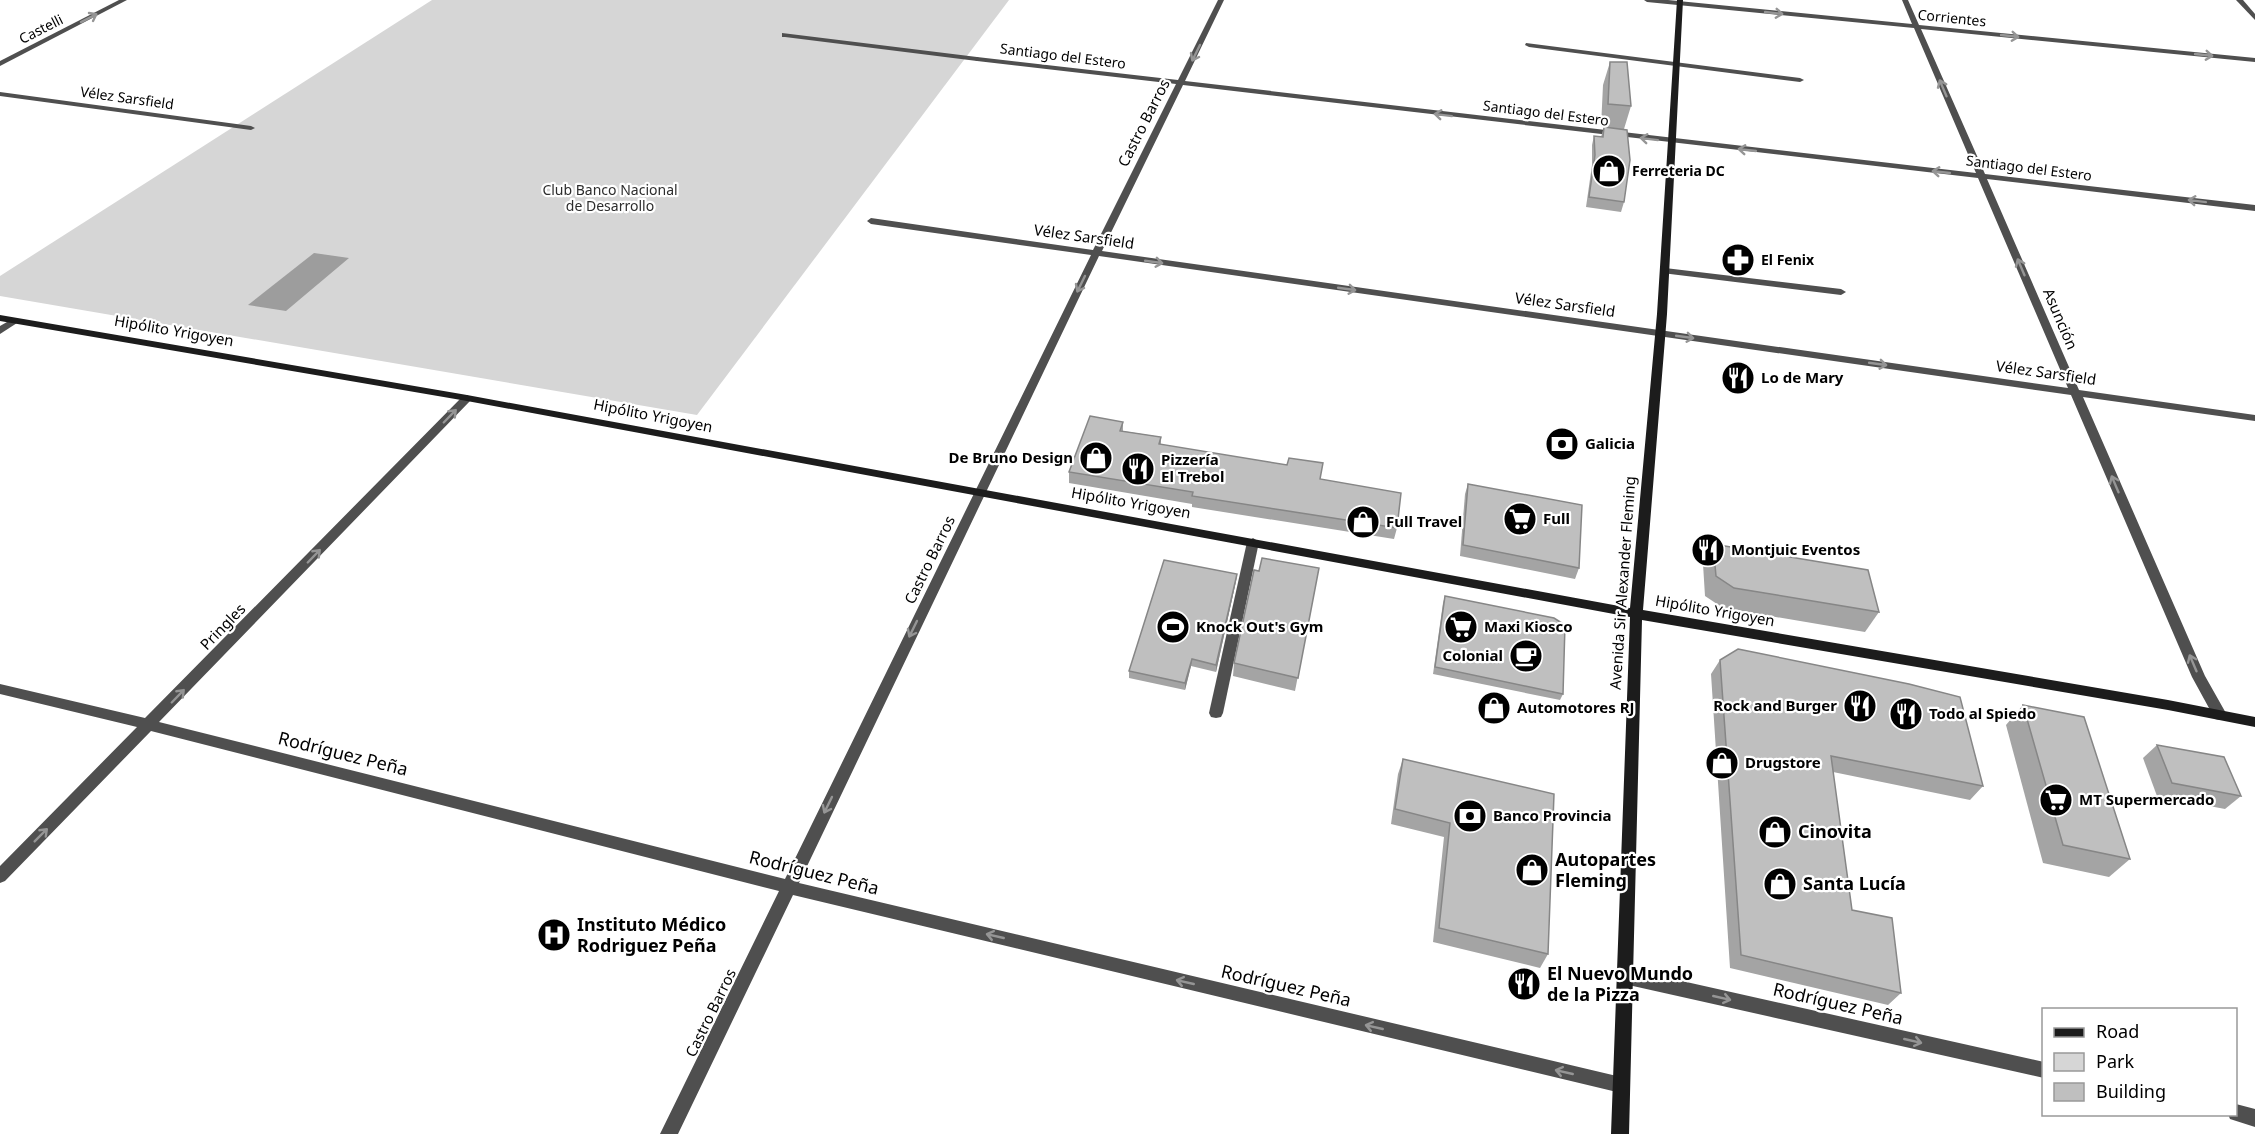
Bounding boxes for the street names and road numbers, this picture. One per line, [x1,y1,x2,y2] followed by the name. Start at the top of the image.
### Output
[1917,4,1987,31] street label: Corrientes
[15,9,66,48] street label: Castelli
[999,38,1127,73] street label: Santiago del Estero
[1112,75,1174,170] street label: Castro Barros
[79,82,175,113] street label: Vélez Sarsfield
[1482,95,1610,130] street label: Santiago del Estero
[1965,150,2093,185] street label: Santiago del Estero
[1033,219,1135,253] street label: Vélez Sarsfield
[2039,285,2083,352] street label: Asunción
[1514,287,1616,321] street label: Vélez Sarsfield
[113,310,235,350] street label: Hipólito Yrigoyen
[1995,355,2097,389] street label: Vélez Sarsfield
[592,394,714,436] street label: Hipólito Yrigoyen
[1605,475,1639,690] street label: Avenida Sir Alexander Fleming
[1070,482,1192,522] street label: Hipólito Yrigoyen
[899,512,959,607] street label: Castro Barros
[1654,590,1776,630] street label: Hipólito Yrigoyen
[195,599,249,654] street label: Pringles
[276,725,411,781] street label: Rodríguez Peña
[747,844,882,900] street label: Rodríguez Peña
[1219,958,1354,1012] street label: Rodríguez Peña
[680,965,740,1060] street label: Castro Barros
[1771,976,1906,1030] street label: Rodríguez Peña

